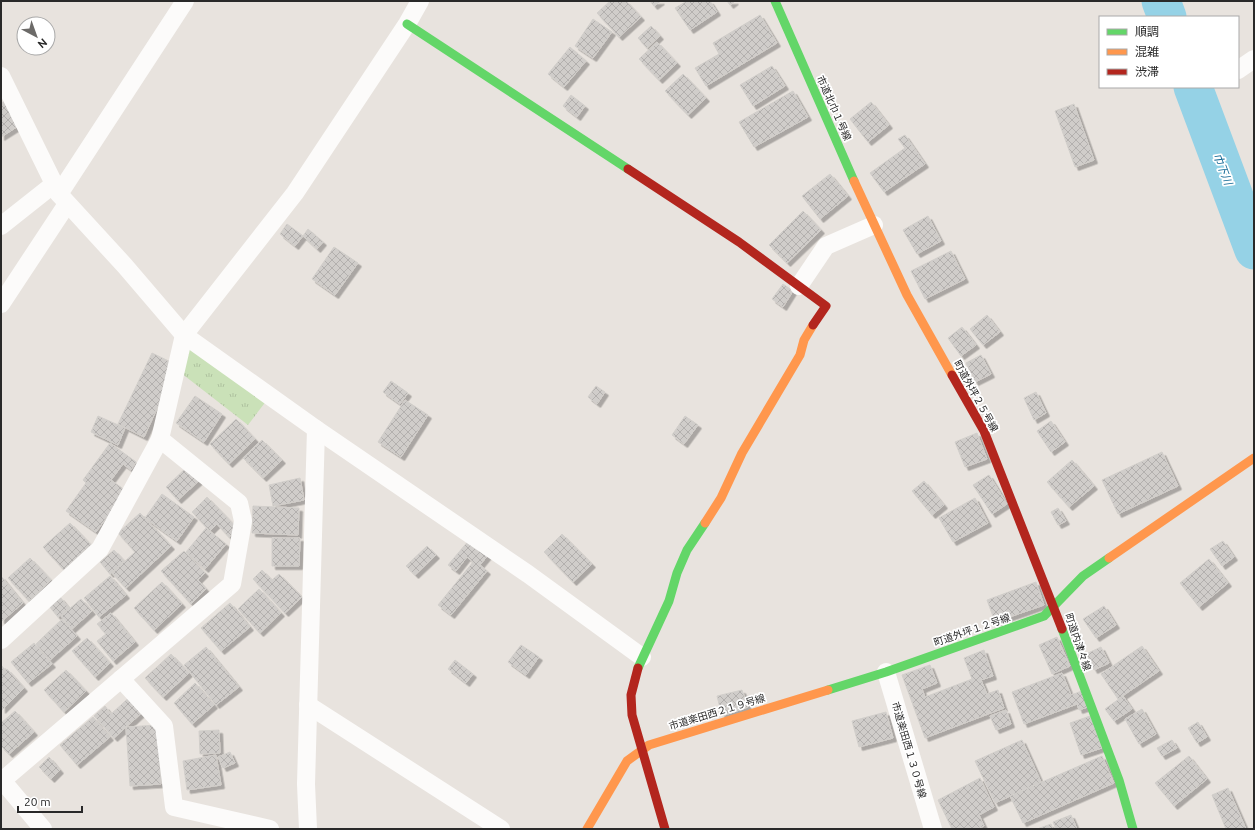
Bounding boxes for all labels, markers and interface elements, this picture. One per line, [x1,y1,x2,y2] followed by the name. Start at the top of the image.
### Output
[16,16,56,56] north arrow
[1099,16,1239,88] legend
[1135,25,1159,38] text: 順調
[36,36,50,51] text: N
[1135,45,1159,58] text: 混雑
[1135,65,1159,78] text: 渋滞
[815,74,853,142] street label: 市道北巾１号線
[1211,151,1235,187] water label: 巾下川
[952,358,1000,434] street label: 町道外坪２５号線
[932,612,1012,648] street label: 町道外坪１２号線
[1063,612,1093,672] street label: 町道内津々線
[668,692,766,732] street label: 市道楽田西２１９号線
[890,700,928,800] street label: 市道楽田西１３０号線
[18,788,82,814] scale bar
[24,795,51,808] text: 20 m

